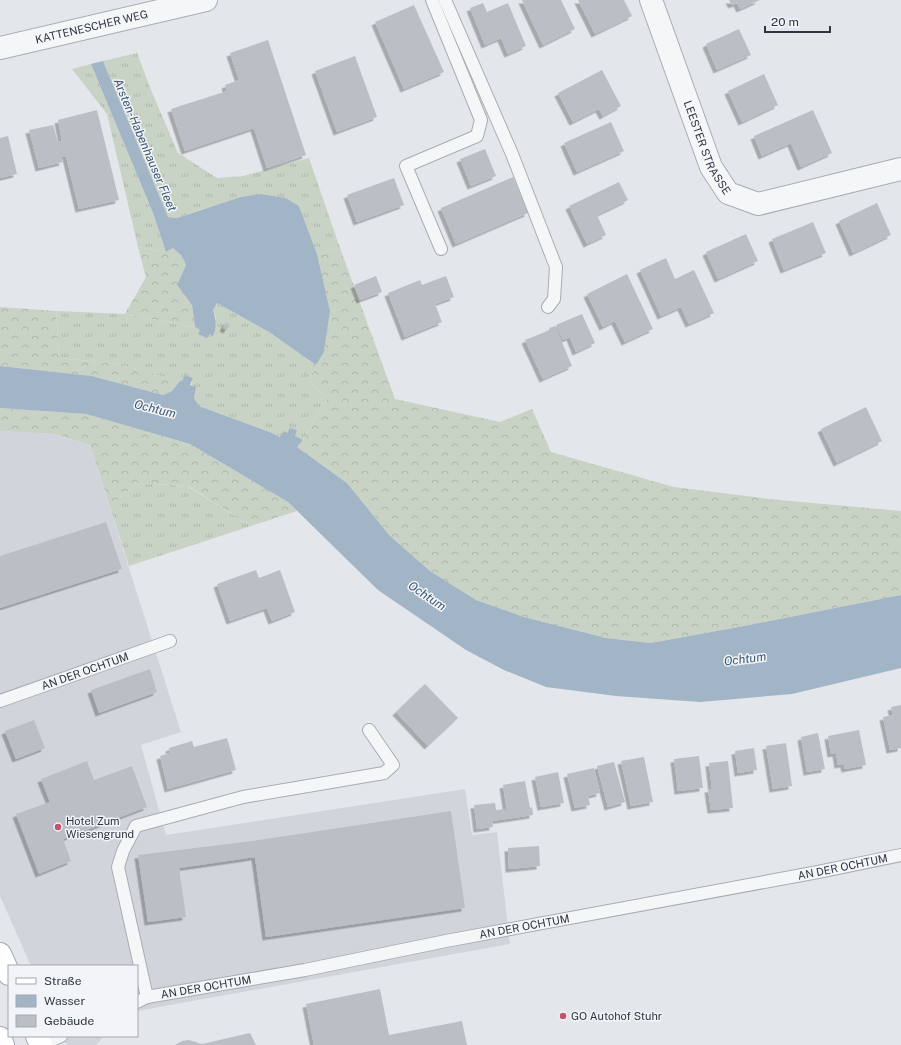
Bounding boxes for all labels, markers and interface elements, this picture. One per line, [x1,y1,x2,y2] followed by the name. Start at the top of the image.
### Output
[34,8,149,46] street label: KATTENESCHER WEG
[765,8,830,34] scale bar
[771,15,799,29] text: 20 m
[111,77,180,214] water label: Arsten-Habenhauser Fleet
[682,99,733,197] street label: LEESTER STRASSE
[133,397,177,421] water label: Ochtum
[406,578,449,614] water label: Ochtum
[723,649,767,669] water label: Ochtum
[40,650,130,692] street label: AN DER OCHTUM
[66,815,134,840] place label: Hotel Zum Wiesengrund
[53,822,63,832] marker: Hotel Zum Wiesengrund
[797,852,889,882] street label: AN DER OCHTUM
[478,912,570,941] street label: AN DER OCHTUM
[8,965,138,1037] legend
[160,973,252,1001] street label: AN DER OCHTUM
[44,974,82,988] text: Straße
[44,994,85,1008] text: Wasser
[571,1010,662,1022] place label: GO Autohof Stuhr
[558,1011,568,1021] marker: GO Autohof Stuhr
[44,1014,94,1028] text: Gebäude

